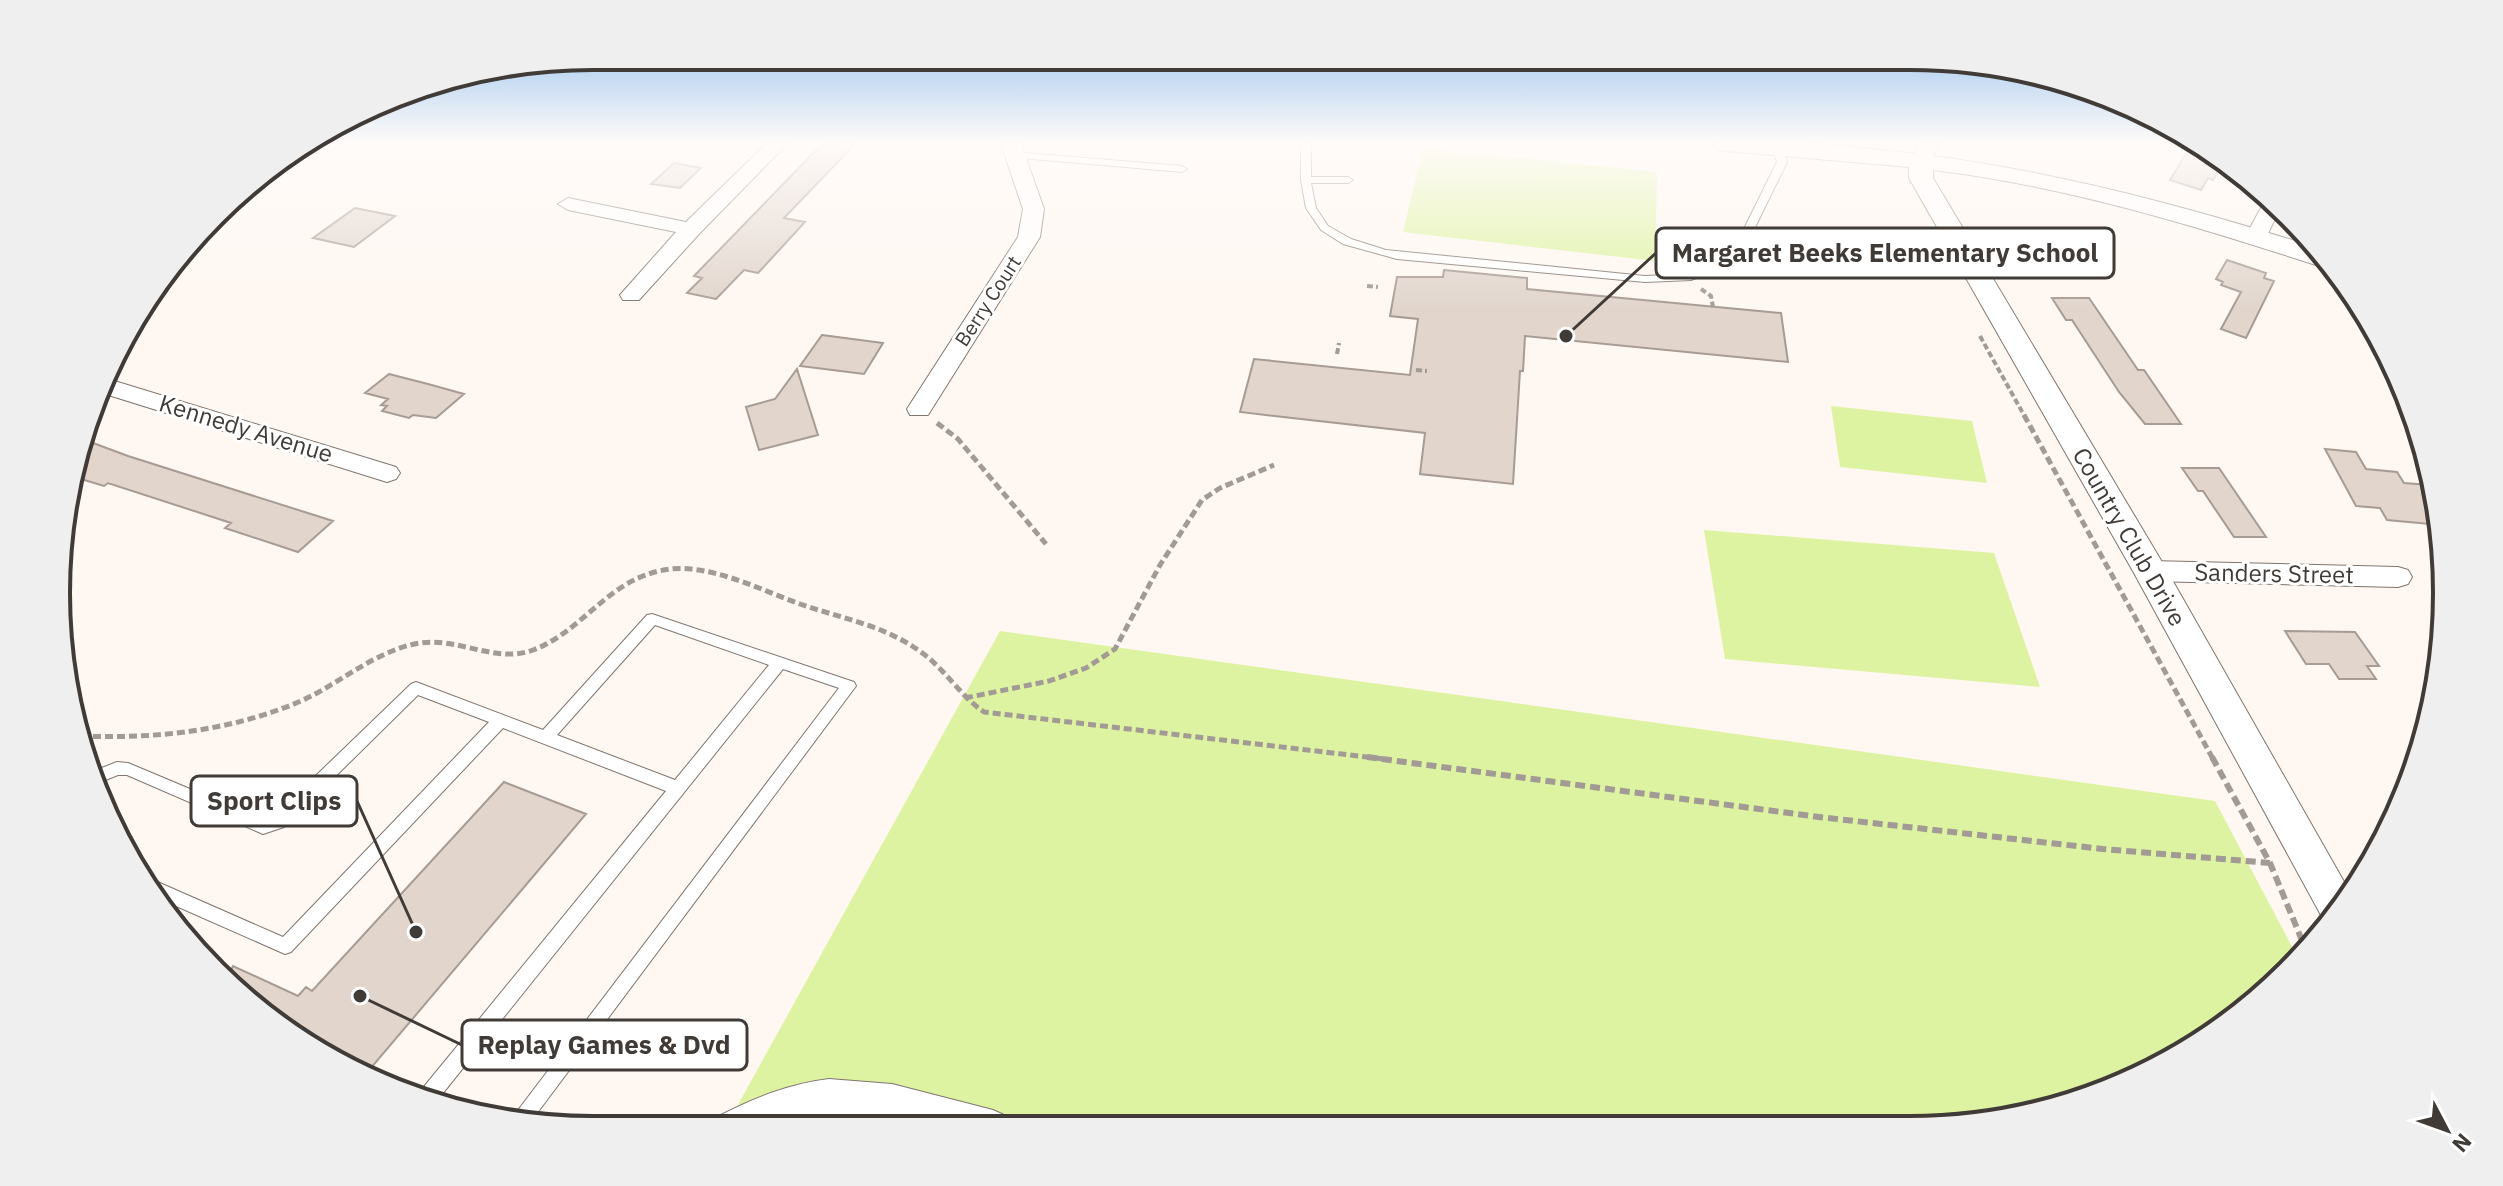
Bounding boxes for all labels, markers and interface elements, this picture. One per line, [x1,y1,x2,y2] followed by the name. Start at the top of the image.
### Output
[1656,228,2114,278] callout: Margaret Beeks Elementary School
[1672,235,2098,269] text: Margaret Beeks Elementary School
[948,250,1027,351] street label: Berry Court
[156,386,337,470] street label: Kennedy Avenue
[2066,441,2194,632] street label: Country Club Drive
[2194,556,2354,590] street label: Sanders Street
[191,776,357,826] callout: Sport Clips
[207,783,341,817] text: Sport Clips
[462,1020,747,1070] callout: Replay Games & Dvd
[477,1027,731,1061] text: Replay Games & Dvd
[2407,1090,2487,1170] north arrow
[2446,1128,2479,1159] text: N

